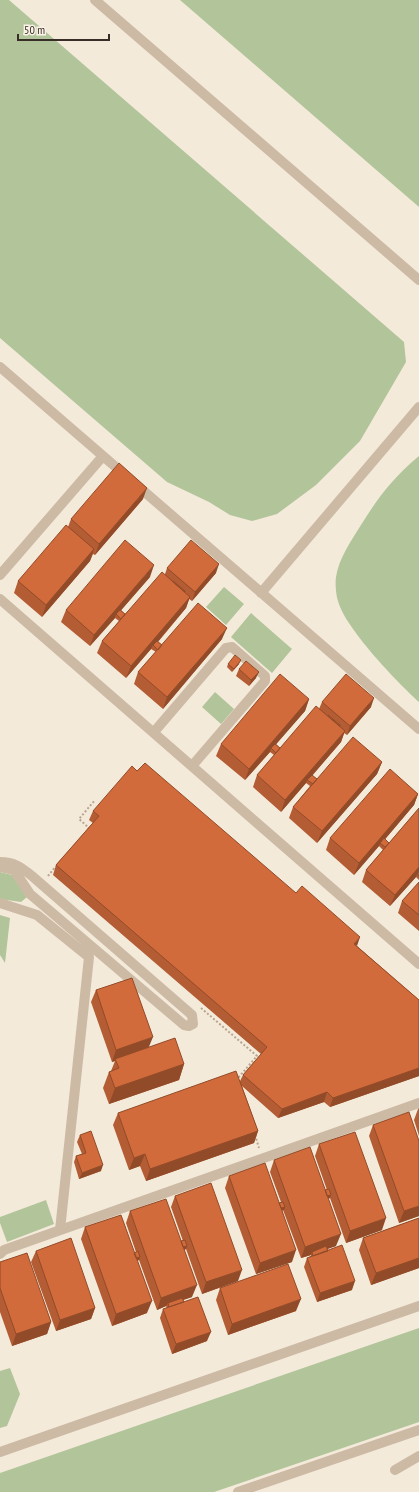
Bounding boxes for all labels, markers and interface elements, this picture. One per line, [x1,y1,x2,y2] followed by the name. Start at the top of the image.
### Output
[18,16,109,42] scale bar
[24,22,45,37] text: 50 m

